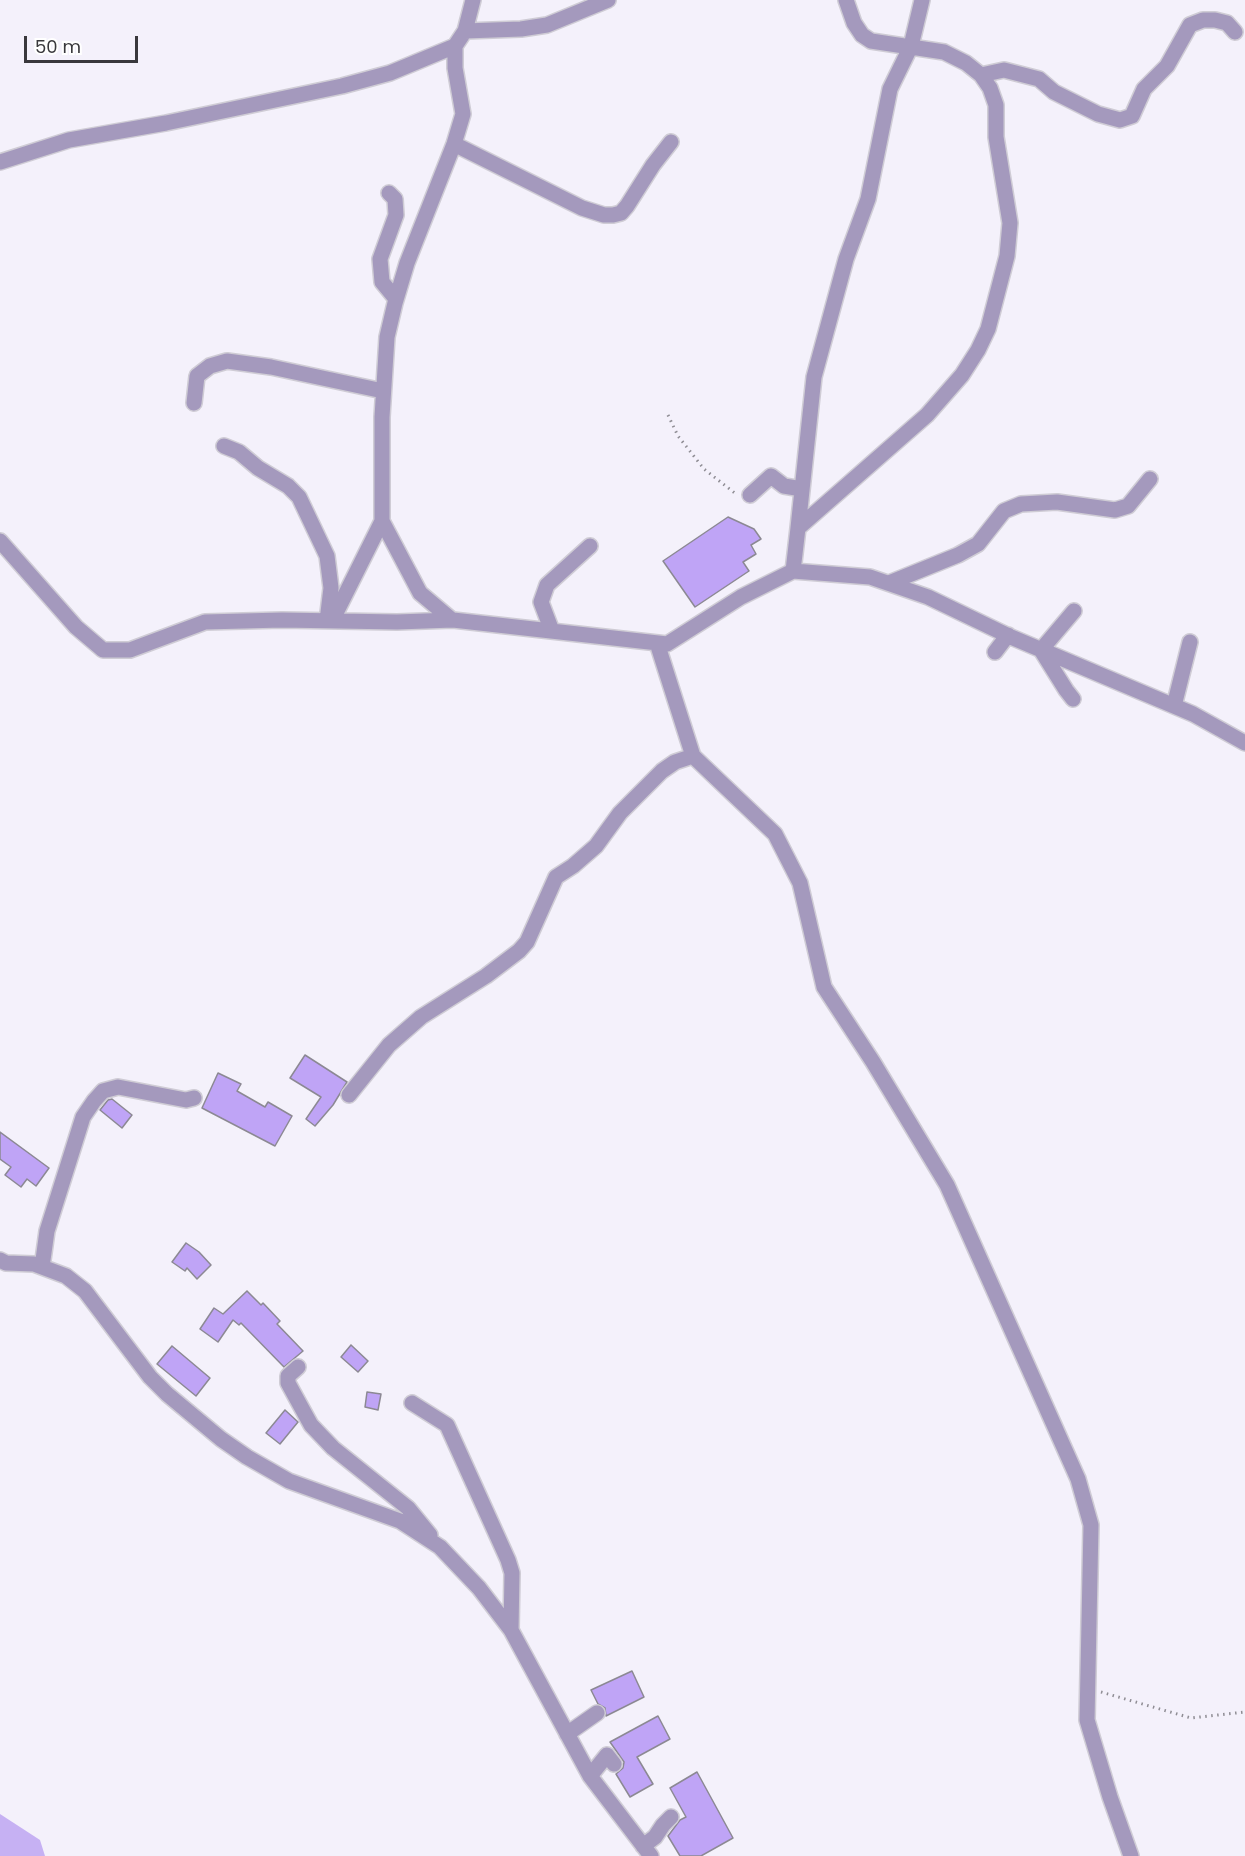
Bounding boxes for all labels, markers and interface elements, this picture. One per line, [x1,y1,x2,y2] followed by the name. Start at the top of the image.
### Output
[27,24,141,62] scale bar
[35,34,81,59] text: 50 m

